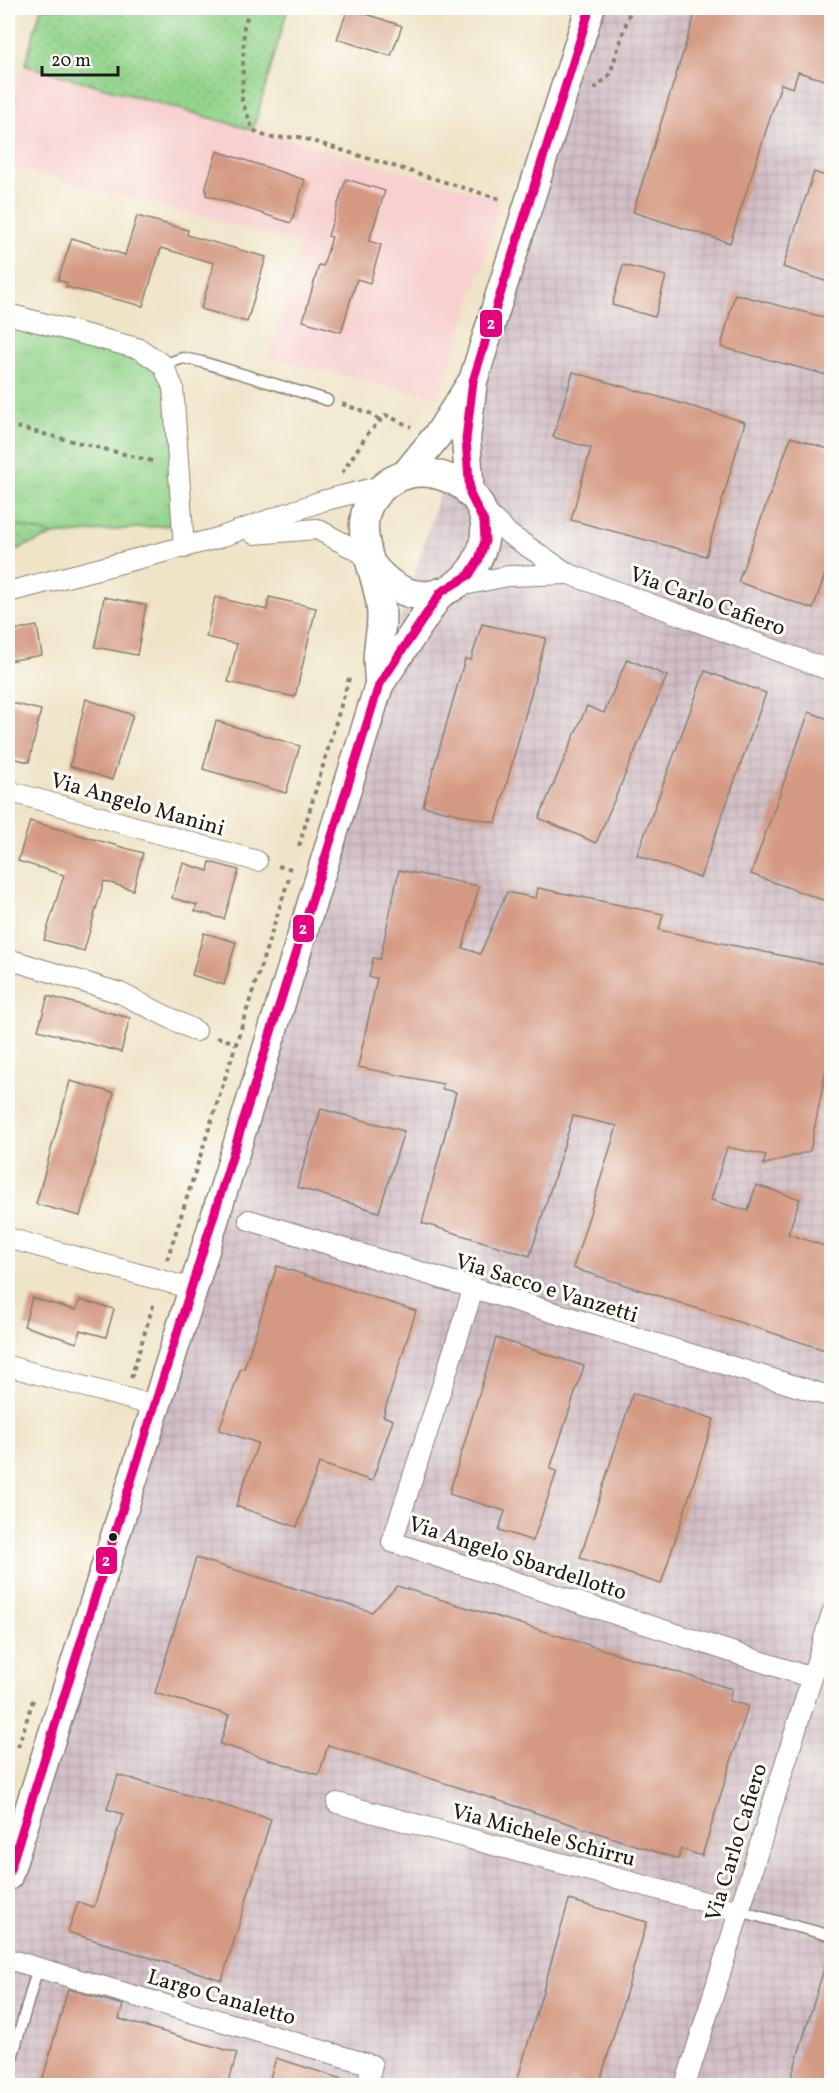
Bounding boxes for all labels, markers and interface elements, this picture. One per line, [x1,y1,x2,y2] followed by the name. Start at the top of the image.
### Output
[42,39,118,77] scale bar
[51,49,91,74] text: 20 m
[479,309,503,338] line badge: 2
[487,314,495,336] text: 2
[625,560,789,645] street label: Via Carlo Cafiero
[47,766,228,845] street label: Via Angelo Manini
[292,914,315,943] line badge: 2
[299,919,307,941] text: 2
[451,1247,641,1332] street label: Via Sacco e Vanzetti
[404,1509,630,1609] street label: Via Angelo Sbardellotto
[107,1531,119,1543] unlabelled marker
[95,1546,118,1575] line badge: 2
[102,1551,110,1573] text: 2
[699,1760,776,1926] street label: Via Carlo Cafiero
[448,1797,639,1876] street label: Via Michele Schirru
[144,1962,299,2034] street label: Largo Canaletto

